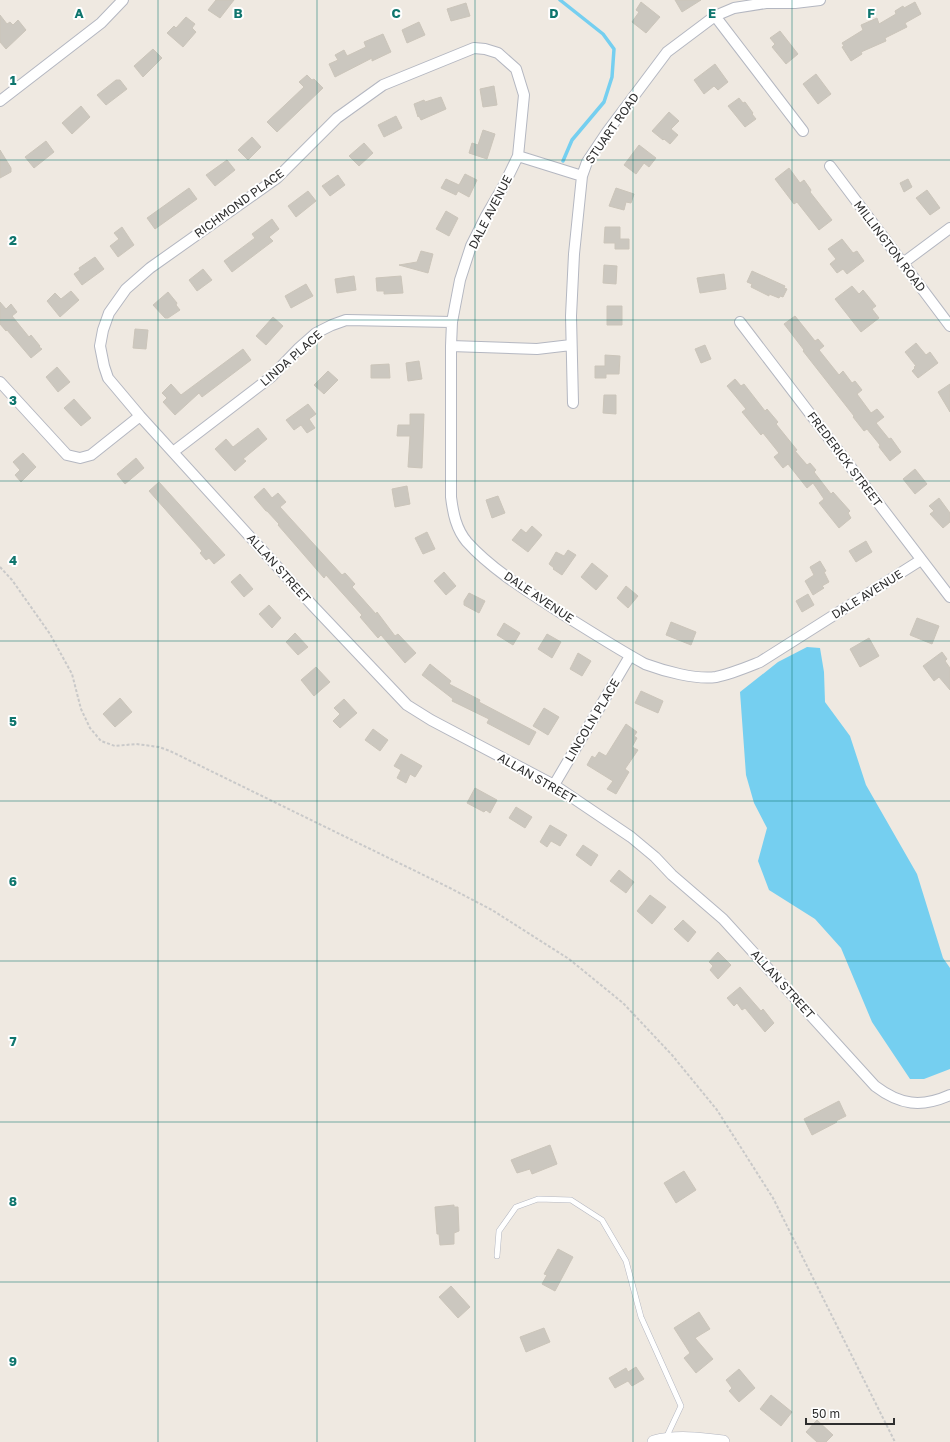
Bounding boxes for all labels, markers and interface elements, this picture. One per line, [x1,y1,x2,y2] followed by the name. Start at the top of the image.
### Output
[74,5,84,21] text: A
[233,5,243,21] text: B
[391,5,401,21] text: C
[549,5,559,21] text: D
[708,5,716,21] text: E
[867,5,875,21] text: F
[10,72,17,88] text: 1
[582,90,642,166] street label: STUART ROAD
[191,165,287,241] street label: RICHMOND PLACE
[465,173,515,251] street label: DALE AVENUE
[851,197,929,295] street label: MILLINGTON ROAD
[9,232,17,248] text: 2
[257,327,325,389] street label: LINDA PLACE
[9,392,17,408] text: 3
[804,409,886,510] street label: FREDERICK STREET
[244,530,314,606] street label: ALLAN STREET
[9,552,17,568] text: 4
[829,566,905,622] street label: DALE AVENUE
[501,568,577,626] street label: DALE AVENUE
[561,676,623,764] street label: LINCOLN PLACE
[9,713,17,729] text: 5
[495,750,579,807] street label: ALLAN STREET
[9,873,17,889] text: 6
[748,946,818,1022] street label: ALLAN STREET
[9,1033,17,1049] text: 7
[9,1193,17,1209] text: 8
[9,1353,17,1369] text: 9
[806,1400,894,1426] scale bar
[812,1406,840,1421] text: 50 m

